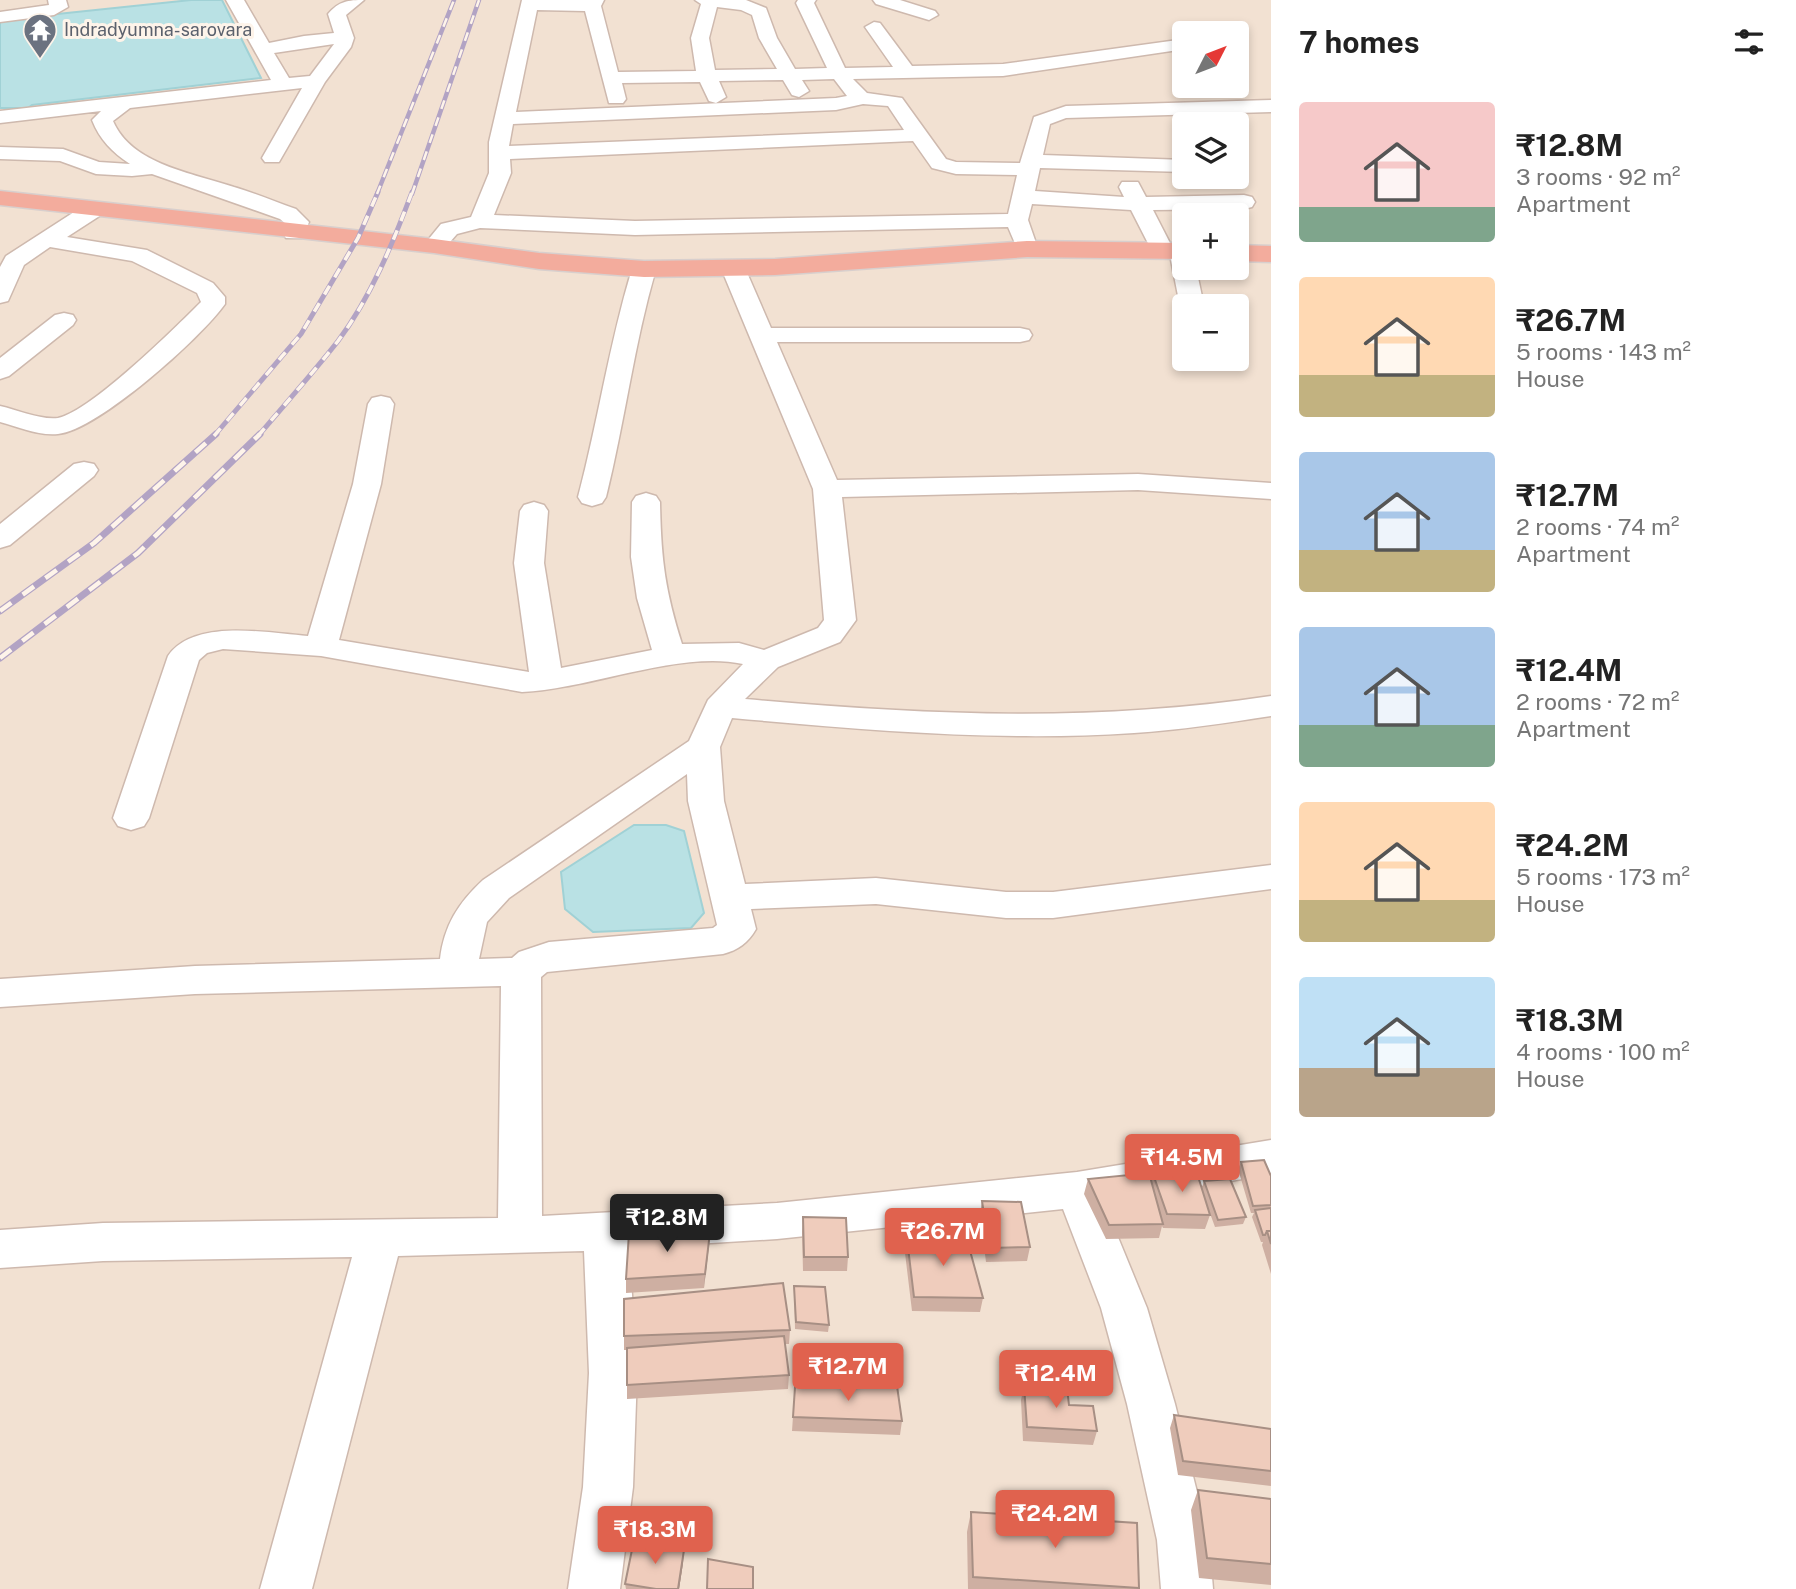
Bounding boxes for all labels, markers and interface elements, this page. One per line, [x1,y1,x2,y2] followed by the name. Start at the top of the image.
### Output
[21,11,59,60] temple icon: Indradyumna-sarovara
[64,19,252,40] place label: Indradyumna-sarovara
[1172,21,1250,98] north arrow
[1172,21,1249,371] map controls
[1730,23,1768,61] icon: filters
[1299,24,1420,60] text: 7 homes
[1172,112,1249,189] button: layers
[1516,127,1623,163] text: ₹12.8M
[1355,130,1439,214] icon: home
[1516,163,1681,190] text: 3 rooms · 92 m²
[1516,190,1631,217] text: Apartment
[1172,203,1249,280] button: +
[1172,294,1249,371] button: −
[1516,302,1626,338] text: ₹26.7M
[1355,305,1439,389] icon: home
[1516,338,1691,365] text: 5 rooms · 143 m²
[1516,365,1584,392] text: House
[1516,477,1619,513] text: ₹12.7M
[1355,480,1439,564] icon: home
[1516,513,1679,540] text: 2 rooms · 74 m²
[1516,540,1631,567] text: Apartment
[1516,652,1622,688] text: ₹12.4M
[1355,655,1439,739] icon: home
[1516,688,1679,715] text: 2 rooms · 72 m²
[1516,715,1631,742] text: Apartment
[1516,827,1629,863] text: ₹24.2M
[1355,830,1439,914] icon: home
[1516,863,1690,890] text: 5 rooms · 173 m²
[1516,890,1584,917] text: House
[1516,1002,1624,1038] text: ₹18.3M
[1355,1005,1439,1089] icon: home
[1516,1038,1690,1065] text: 4 rooms · 100 m²
[1516,1065,1584,1092] text: House
[1125,1134,1239,1194] pin: ₹14.5M
[1141,1143,1223,1170] text: ₹14.5M
[610,1194,724,1254] pin: ₹12.8M
[626,1203,708,1230] text: ₹12.8M
[886,1208,1000,1268] pin: ₹26.7M
[901,1217,985,1244] text: ₹26.7M
[791,1344,905,1403] pin: ₹12.7M
[999,1350,1113,1410] pin: ₹12.4M
[808,1352,888,1379] text: ₹12.7M
[1015,1359,1097,1386] text: ₹12.4M
[998,1490,1112,1550] pin: ₹24.2M
[1012,1499,1098,1526] text: ₹24.2M
[598,1506,712,1566] pin: ₹18.3M
[614,1515,696,1542] text: ₹18.3M

